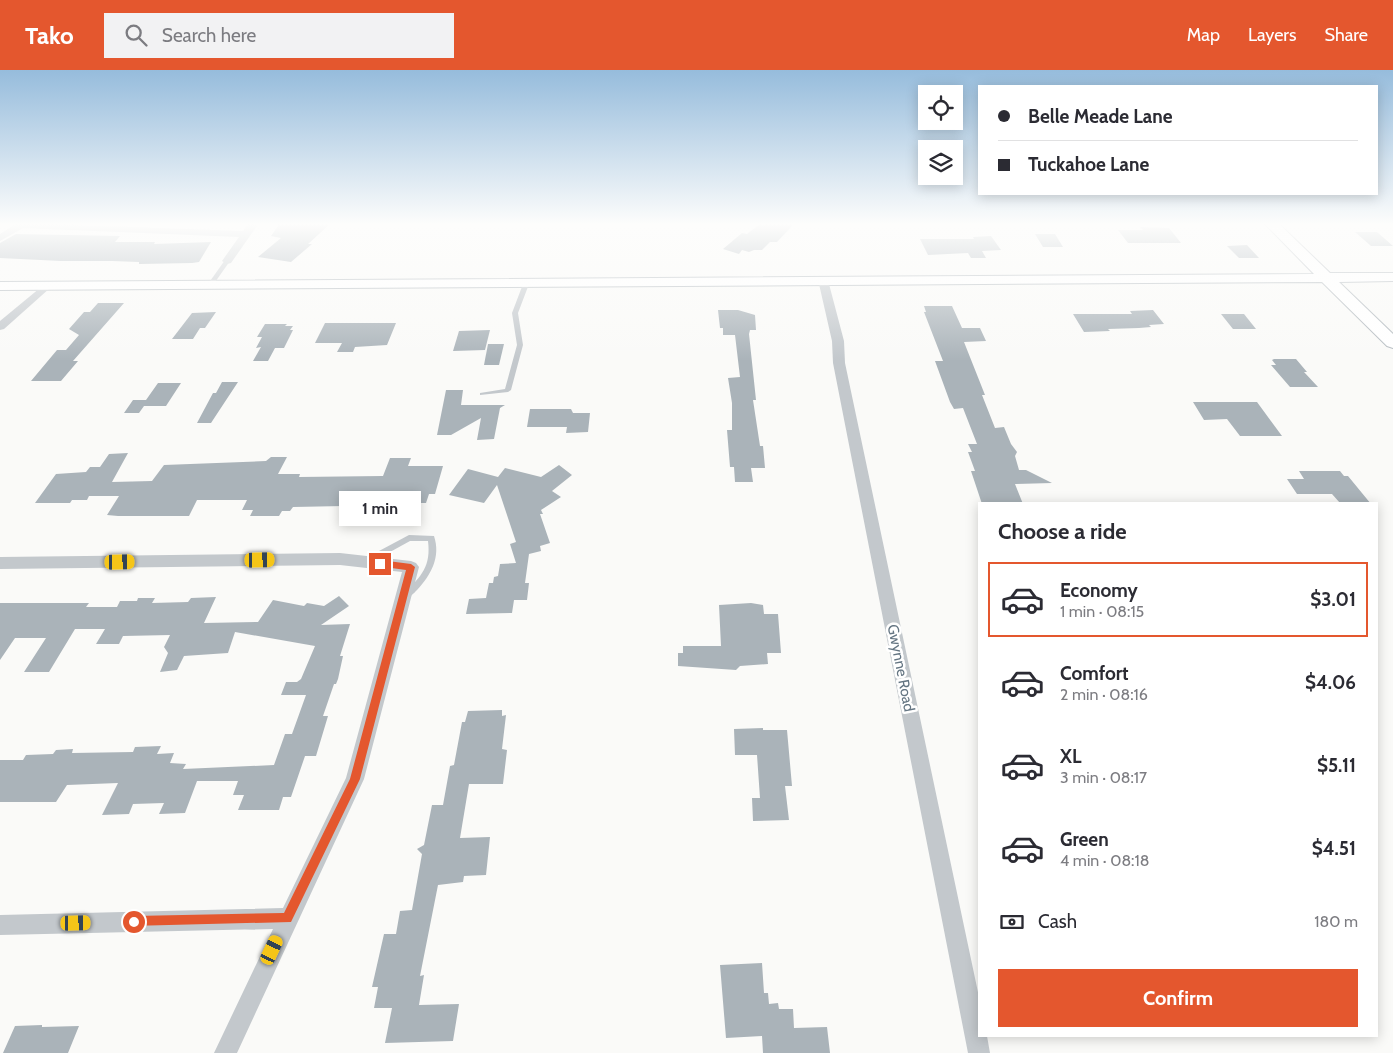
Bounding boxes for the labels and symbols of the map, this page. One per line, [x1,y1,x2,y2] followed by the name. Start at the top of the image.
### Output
[339,492,421,526] callout: 1 min
[244,552,275,568] car
[369,553,391,575] route end
[104,554,135,570] car
[884,623,918,713] street label: Gwynne Road
[123,911,145,933] route start
[60,915,91,931] car
[258,933,285,967] car

